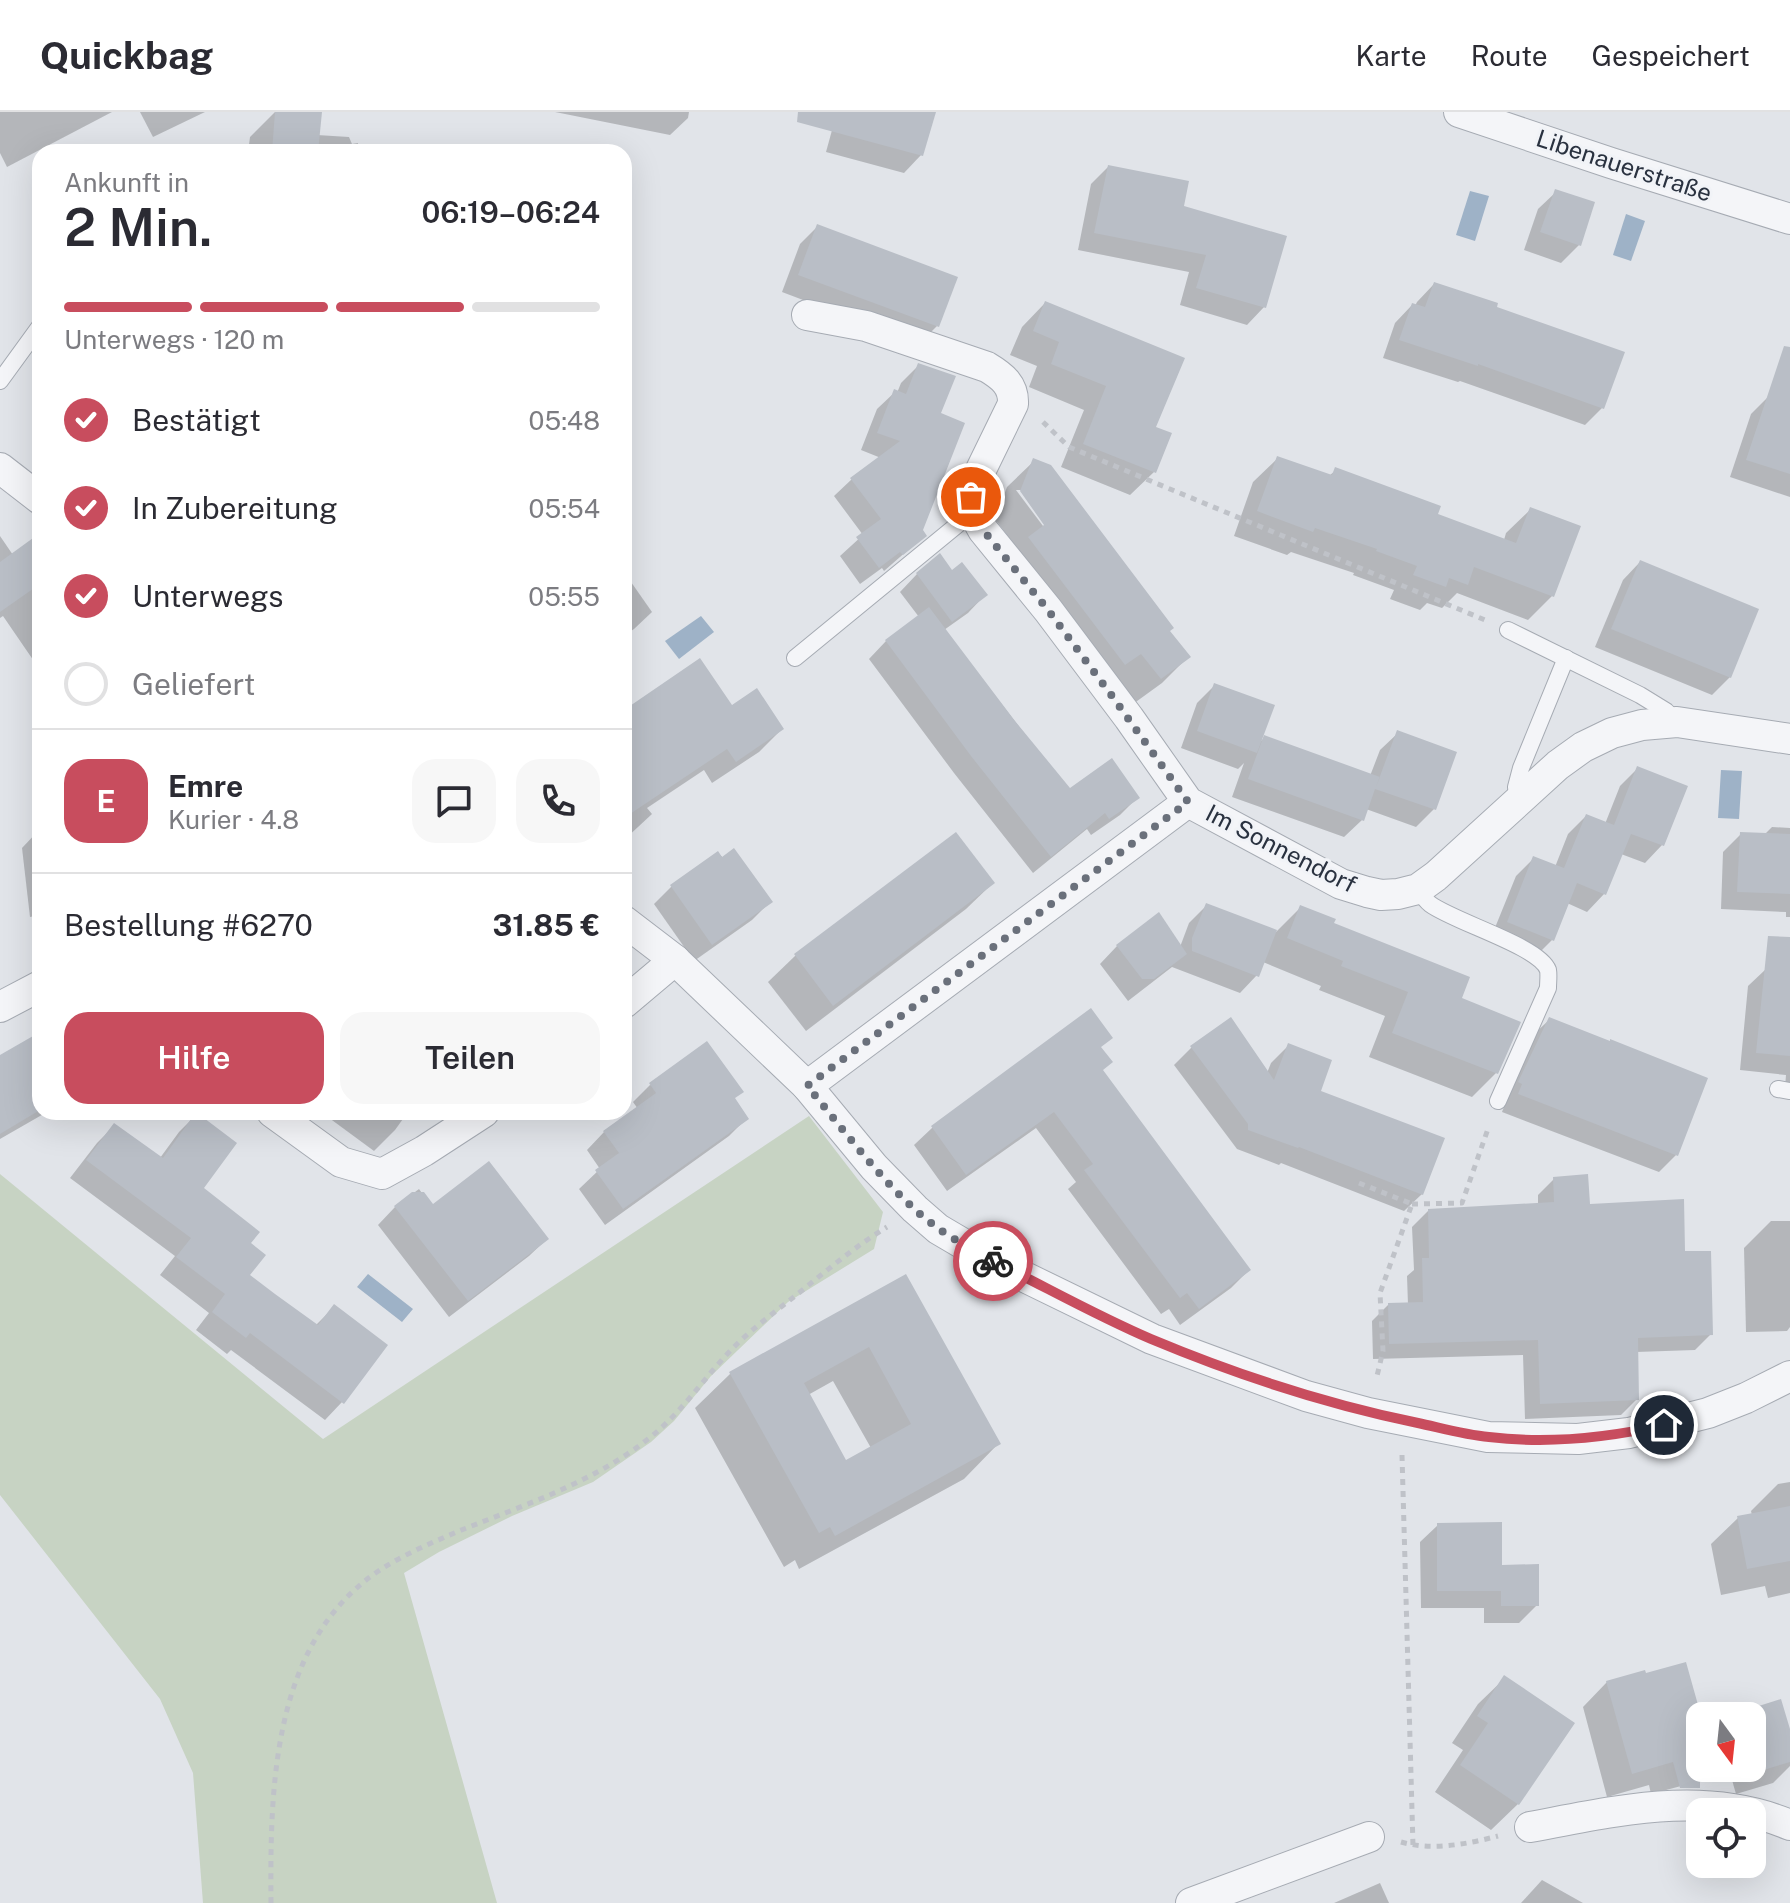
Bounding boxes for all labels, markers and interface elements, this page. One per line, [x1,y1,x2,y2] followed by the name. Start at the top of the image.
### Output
[40,33,213,78] text: Quickbag
[1355,39,1427,72] text: Karte
[1471,39,1548,72] text: Route
[1592,39,1750,72] text: Gespeichert
[1533,123,1716,207] street label: Libenauerstraße
[64,167,189,198] text: Ankunft in
[421,194,600,230] text: 06:19–06:24
[64,197,212,258] text: 2 Min.
[64,324,284,355] text: Unterwegs · 120 m
[64,398,108,442] icon: check
[132,402,261,438] text: Bestätigt
[529,405,600,436] text: 05:48
[937,463,1005,531] pin
[949,475,993,519] icon: bag
[64,486,108,530] icon: check
[132,490,338,526] text: In Zubereitung
[529,493,600,524] text: 05:54
[64,574,108,618] icon: check
[132,578,283,614] text: Unterwegs
[528,581,600,612] text: 05:55
[132,666,255,702] text: Geliefert
[412,759,496,843] button: chat
[516,759,600,843] button: phone
[168,768,243,804] text: Emre
[96,783,116,819] text: E
[1202,798,1361,898] street label: Im Sonnendorf
[168,804,299,835] text: Kurier · 4.8
[64,907,313,943] text: Bestellung #6270
[492,907,600,943] text: 31.85 €
[64,1012,324,1104] button: Hilfe
[340,1012,600,1104] button: Teilen
[953,1221,1033,1301] courier
[971,1239,1015,1283] icon: bike
[1630,1391,1698,1459] pin
[1642,1403,1686,1447] icon: home
[1686,1702,1766,1782] north arrow
[1686,1702,1766,1878] map controls
[1686,1798,1766,1878] button: locate

